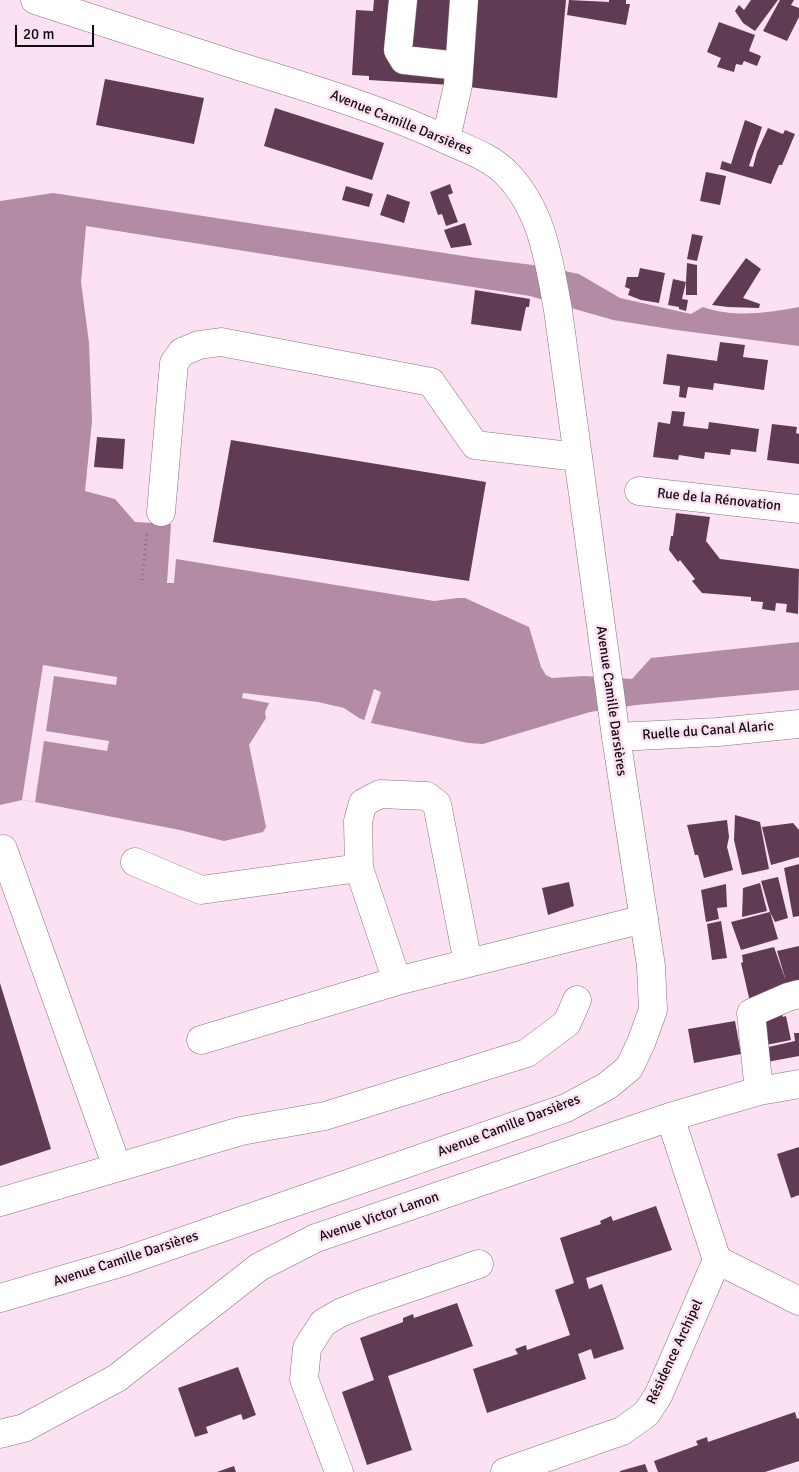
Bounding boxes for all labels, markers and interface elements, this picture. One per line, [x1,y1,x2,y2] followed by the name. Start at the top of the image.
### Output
[18,15,96,47] scale bar
[23,25,54,43] text: 20 m
[328,87,474,159] street label: Avenue Camille Darsières
[656,485,782,515] street label: Rue de la Rénovation
[592,625,630,777] street label: Avenue Camille Darsières
[642,718,774,744] street label: Ruelle du Canal Alaric
[435,1091,583,1161] street label: Avenue Camille Darsières
[317,1189,441,1245] street label: Avenue Victor Lamon
[51,1228,201,1290] street label: Avenue Camille Darsières
[643,1297,707,1407] street label: Résidence Archipel

